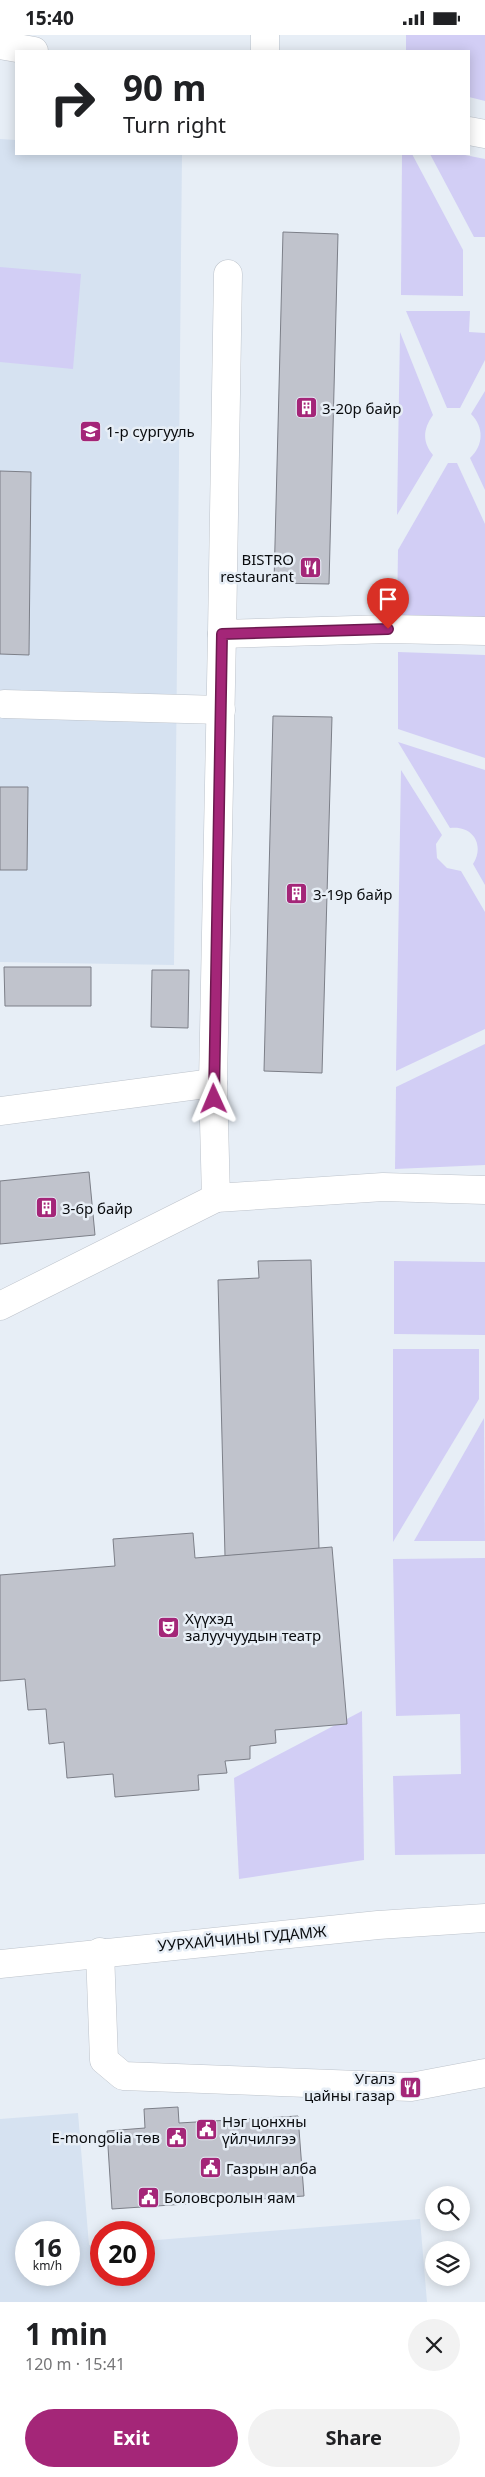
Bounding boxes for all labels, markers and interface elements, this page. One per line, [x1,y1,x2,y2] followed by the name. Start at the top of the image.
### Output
[25,5,74,31] text: 15:40
[123,64,206,111] text: 90 m
[40,70,105,135] icon: right
[123,109,226,139] text: Turn right
[294,396,318,420] building icon: 3-20р байр
[322,398,401,418] place label: 3-20р байр
[78,419,102,443] school or university icon: 1-р сургууль
[106,421,195,441] place label: 1-р сургууль
[220,549,295,586] place label: BISTRO restaurant
[298,556,322,580] restaurant icon: BISTRO restaurant
[367,578,409,629] pin
[374,585,402,613] icon: arrive
[285,882,309,906] building icon: 3-19р байр
[313,884,392,904] place label: 3-19р байр
[187,1072,239,1124] position arrow
[34,1196,58,1220] building icon: 3-6р байр
[62,1198,133,1218] place label: 3-6р байр
[185,1608,321,1645] place label: Хүүхэд залуучуудын театр
[157,1615,181,1639] theatre icon: Хүүхэд залуучуудын театр
[157,1921,328,1955] street label: УУРХАЙЧИНЫ ГУДАМЖ
[304,2068,395,2105] place label: Угалз цайны газар
[399,2075,423,2099] restaurant icon: Угалз цайны газар
[222,2111,307,2148] place label: Нэг цонхны үйлчилгээ
[194,2118,218,2142] public building icon: Нэг цонхны үйлчилгээ
[164,2125,188,2149] public building icon: E-mongolia төв
[52,2127,160,2147] place label: E-mongolia төв
[198,2156,222,2180] public building icon: Газрын алба
[226,2158,317,2178] place label: Газрын алба
[136,2185,160,2209] public building icon: Боловсролын яам
[425,2186,470,2286] map controls
[425,2186,470,2231] button: search
[164,2187,296,2207] place label: Боловсролын яам
[90,2221,155,2286] speed limit sign: 20
[33,2230,62,2264] text: 16
[425,2241,470,2286] button: layers
[33,2257,62,2274] text: km/h
[25,2313,108,2354] text: 1 min
[408,2319,460,2371] button: close
[25,2353,125,2375] text: 120 m · 15:41
[25,2409,238,2467] button: Exit
[248,2409,460,2467] button: Share

